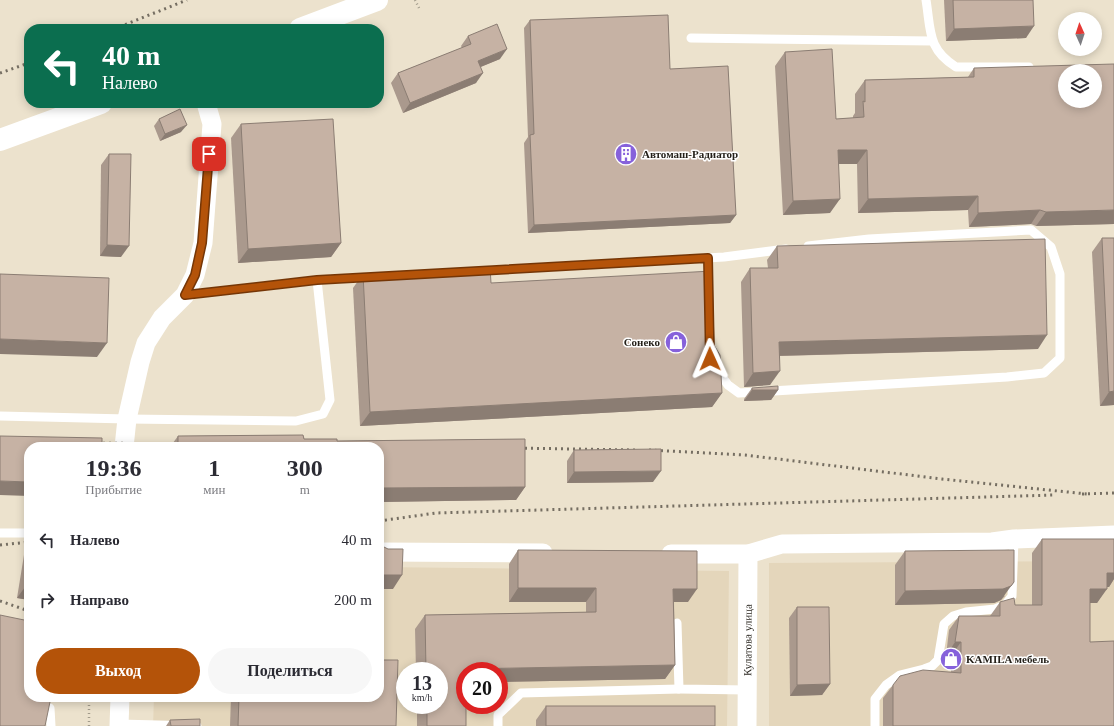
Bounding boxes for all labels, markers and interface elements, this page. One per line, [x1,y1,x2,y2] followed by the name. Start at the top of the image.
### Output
[1058,12,1102,56] north arrow
[1058,12,1102,108] map controls
[36,40,88,92] icon: left
[102,40,160,71] text: 40 m
[1058,64,1102,108] button: layers
[102,73,158,93] text: Налево
[192,137,226,171] pin
[613,141,639,167] building icon: Автомаш-Радиатор
[198,143,220,165] icon: arrive
[642,148,738,160] place label: Автомаш-Радиатор
[663,329,689,355] shop icon: Сонеко
[624,336,660,348] place label: Сонеко
[689,338,731,380] position arrow
[86,455,142,481] text: 19:36
[208,455,220,481] text: 1
[287,455,323,481] text: 300
[85,482,142,497] text: Прибытие
[203,482,225,497] text: мин
[300,482,310,497] text: m
[36,529,58,551] icon: left
[70,532,120,548] text: Налево
[342,532,372,548] text: 40 m
[36,589,58,611] icon: right
[70,592,129,608] text: Направо
[334,592,372,608] text: 200 m
[741,604,754,676] street label: Кулатова улица
[938,646,964,672] shop icon: KAMILA мебель
[36,648,200,694] button: Выход
[208,648,372,694] button: Поделиться
[966,653,1049,665] place label: KAMILA мебель
[456,662,508,714] speed limit sign: 20
[412,672,432,694] text: 13
[412,692,432,703] text: km/h

